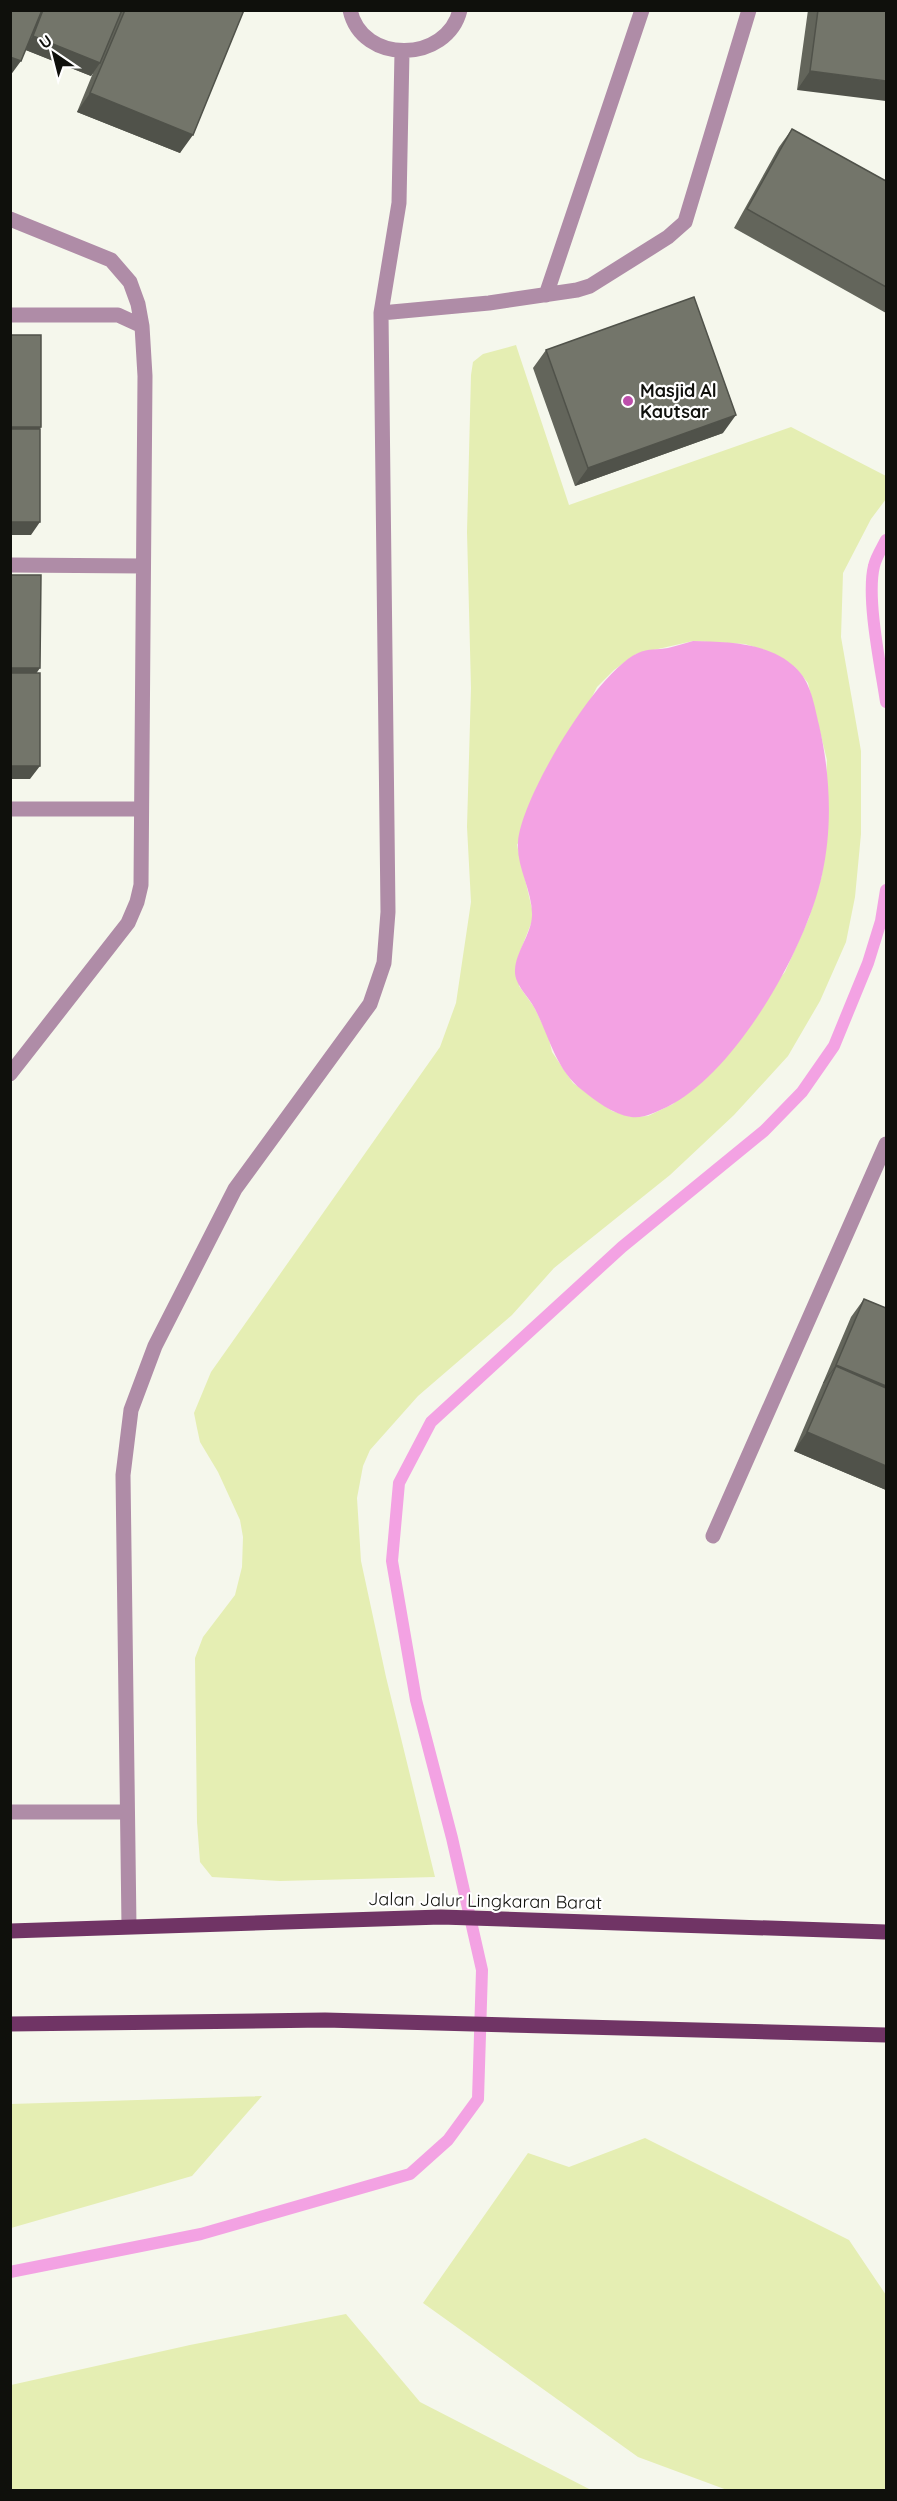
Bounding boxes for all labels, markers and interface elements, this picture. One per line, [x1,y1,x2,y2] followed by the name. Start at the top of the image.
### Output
[24,24,84,84] north arrow
[35,30,56,53] text: U
[640,379,717,423] place label: Masjid Al Kautsar
[621,394,635,408] marker: Masjid Al Kautsar
[368,1887,602,1914] street label: Jalan Jalur Lingkaran Barat

